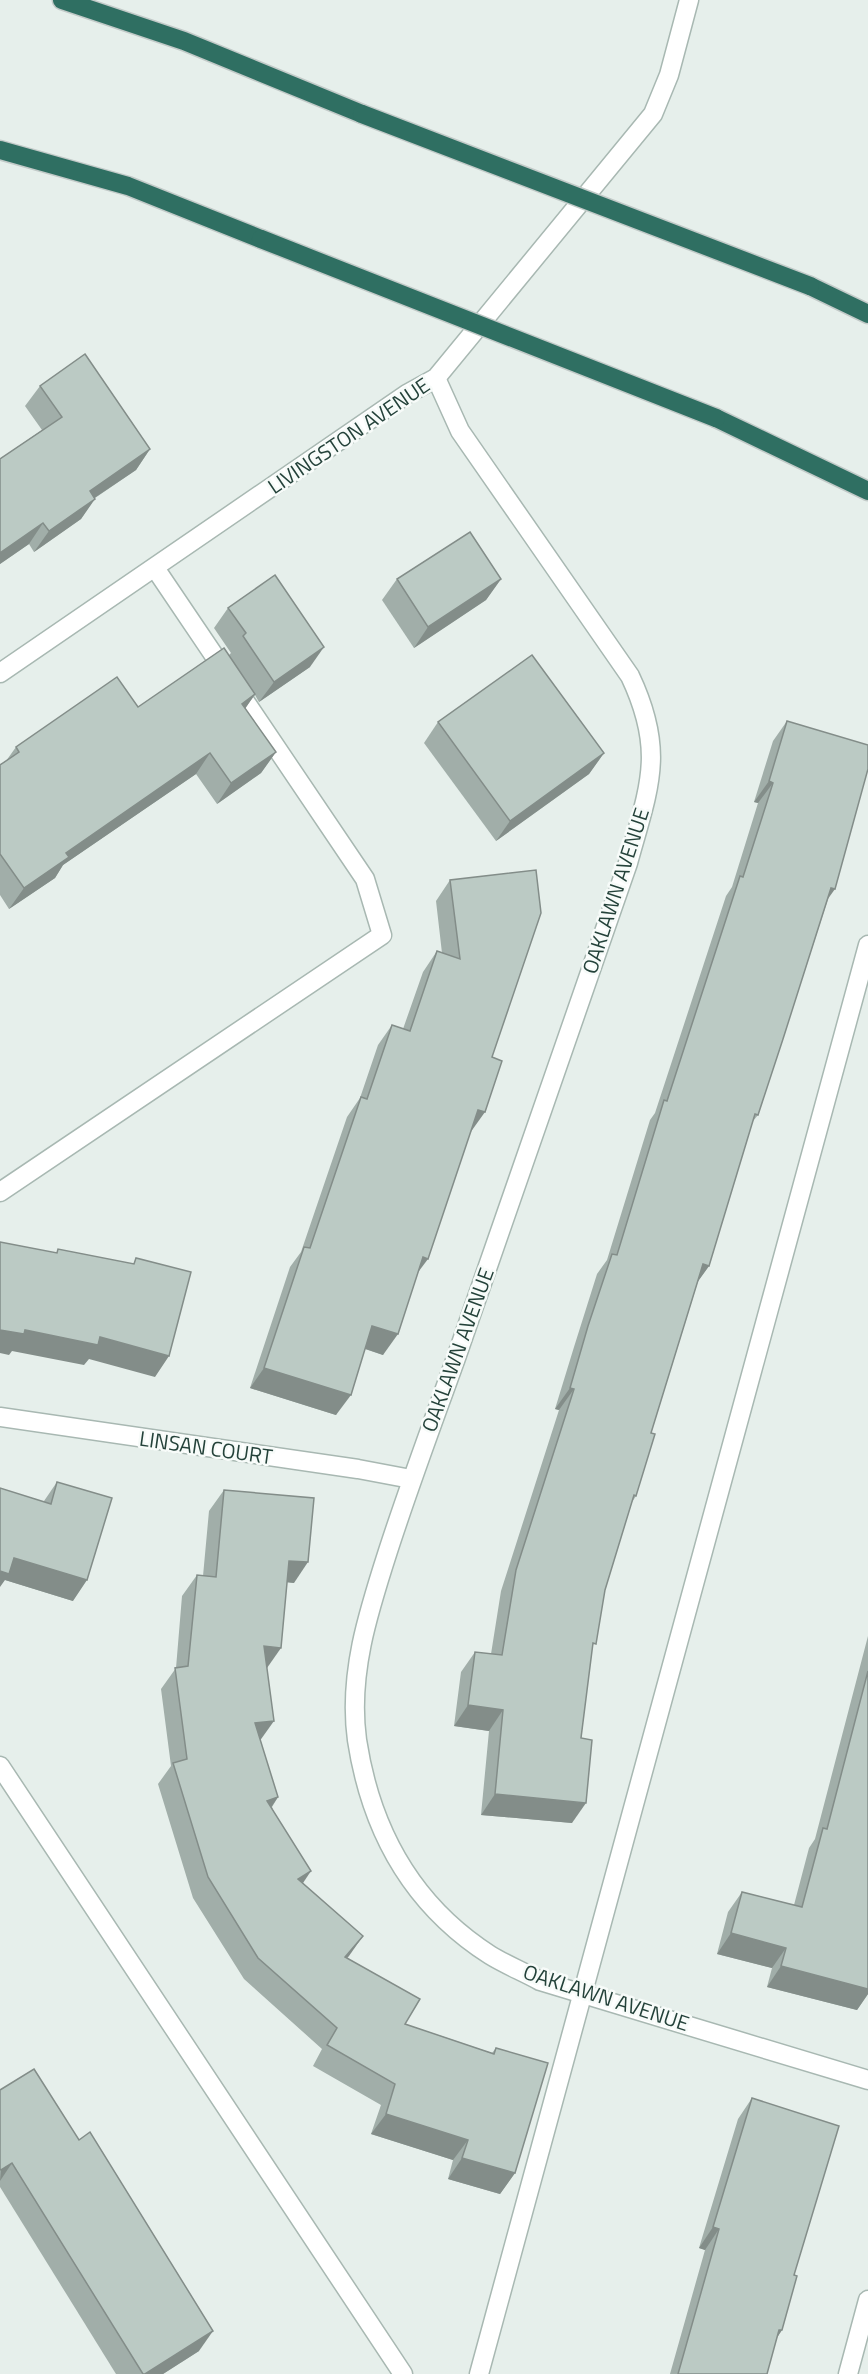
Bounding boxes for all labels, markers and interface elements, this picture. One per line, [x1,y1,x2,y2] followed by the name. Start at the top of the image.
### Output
[261,369,436,501] street label: LIVINGSTON AVENUE
[573,804,657,978] street label: OAKLAWN AVENUE
[412,1263,502,1436] street label: OAKLAWN AVENUE
[137,1422,275,1472] street label: LINSAN COURT
[519,1955,693,2039] street label: OAKLAWN AVENUE

